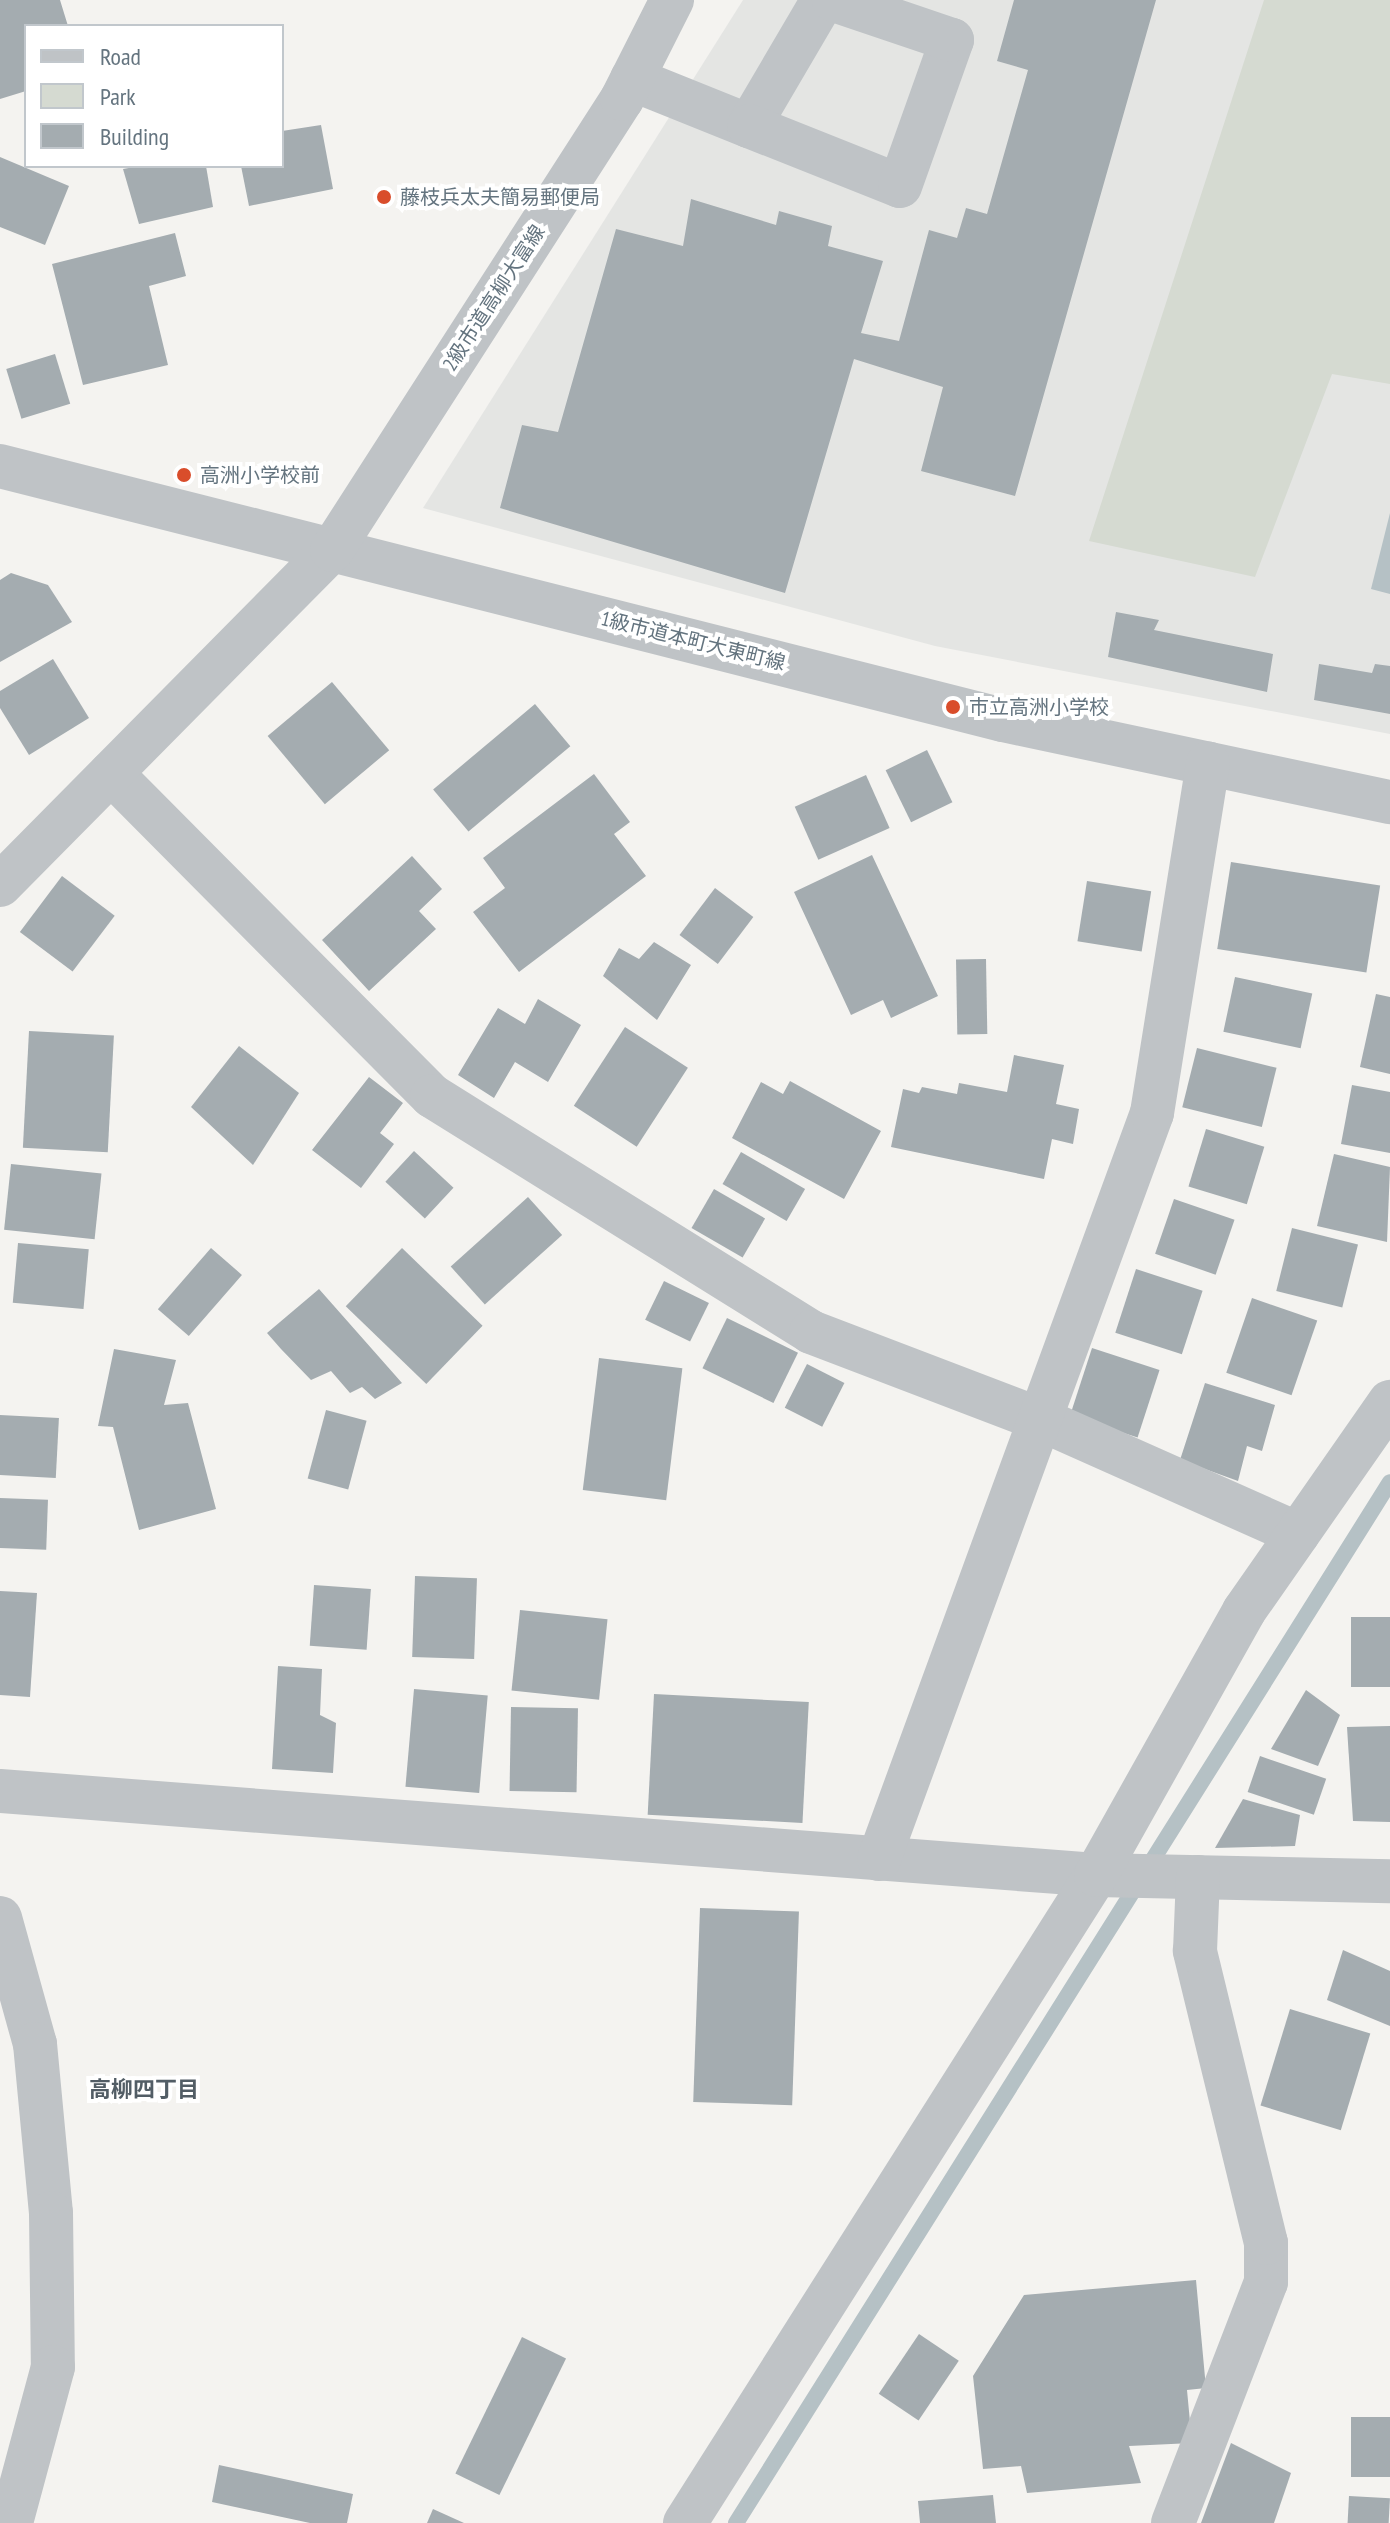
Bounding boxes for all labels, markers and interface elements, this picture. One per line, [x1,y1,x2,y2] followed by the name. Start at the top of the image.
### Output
[24,24,284,168] legend
[100,41,141,72] text: Road
[100,81,136,112] text: Park
[100,121,169,152] text: Building
[400,185,600,209] place label: 藤枝兵太夫簡易郵便局
[375,188,393,206] marker: 藤枝兵太夫簡易郵便局
[438,221,550,375] street label: 2級市道高柳大富線
[200,463,320,487] place label: 高洲小学校前
[175,466,193,484] marker: 高洲小学校前
[598,606,788,676] street label: 1級市道本町大東町線
[969,695,1109,719] place label: 市立高洲小学校
[944,698,962,716] marker: 市立高洲小学校
[89,2077,199,2103] district label: 高柳四丁目

